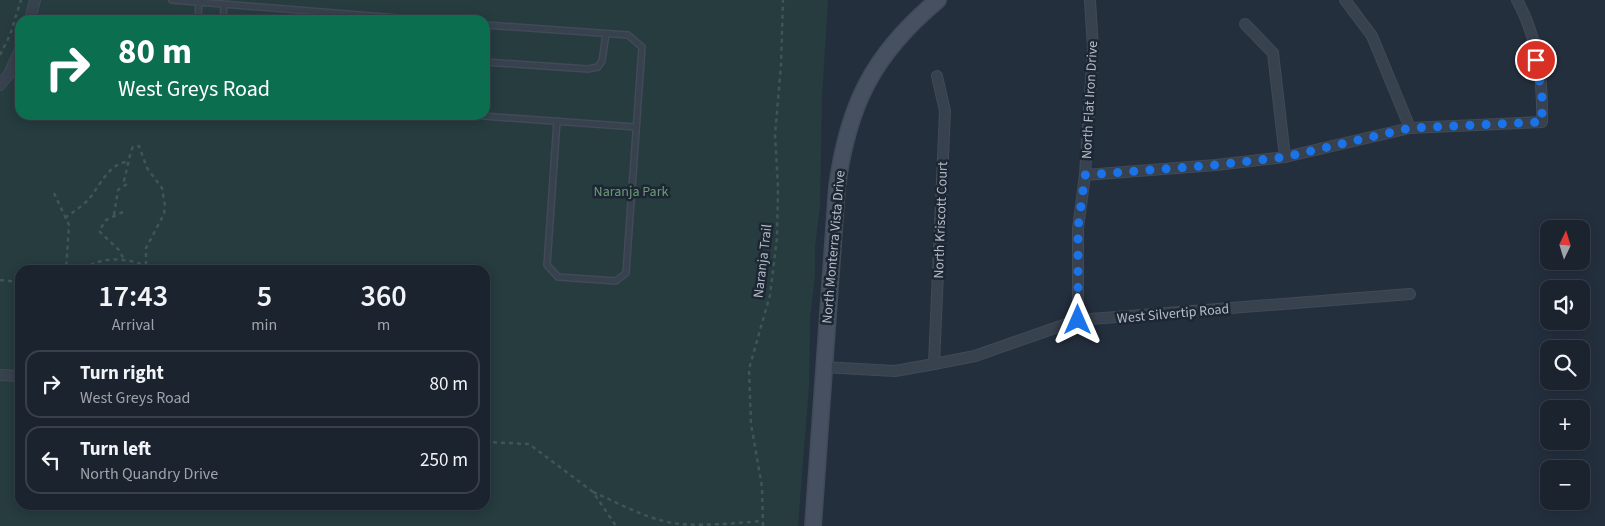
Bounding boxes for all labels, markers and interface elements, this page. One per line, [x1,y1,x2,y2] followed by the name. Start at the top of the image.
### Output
[118,27,192,77] text: 80 m
[35,35,100,100] icon: right
[1515,39,1557,81] pin
[1077,40,1103,160] street label: North Flat Iron Drive
[1522,46,1550,74] icon: arrive
[118,73,270,105] text: West Greys Road
[929,161,953,279] street label: North Kriscott Court
[817,170,851,325] street label: North Monterra Vista Drive
[594,182,668,202] park label: Naranja Park
[1540,220,1590,270] north arrow
[1540,220,1590,510] map controls
[749,223,777,299] street label: Naranja Trail
[98,275,168,318] text: 17:43
[257,275,272,318] text: 5
[361,275,407,318] text: 360
[1540,280,1590,330] button: sound
[1051,293,1103,345] position arrow
[1116,299,1230,329] street label: West Silvertip Road
[112,314,155,336] text: Arrival
[251,314,277,336] text: min
[377,314,390,336] text: m
[1540,340,1590,390] button: search
[80,360,164,387] text: Turn right
[37,370,65,398] icon: right
[430,371,468,398] text: 80 m
[80,387,191,409] text: West Greys Road
[1540,400,1590,450] button: +
[80,436,151,463] text: Turn left
[37,446,65,474] icon: left
[420,447,468,474] text: 250 m
[1540,460,1590,510] button: −
[80,463,218,485] text: North Quandry Drive

